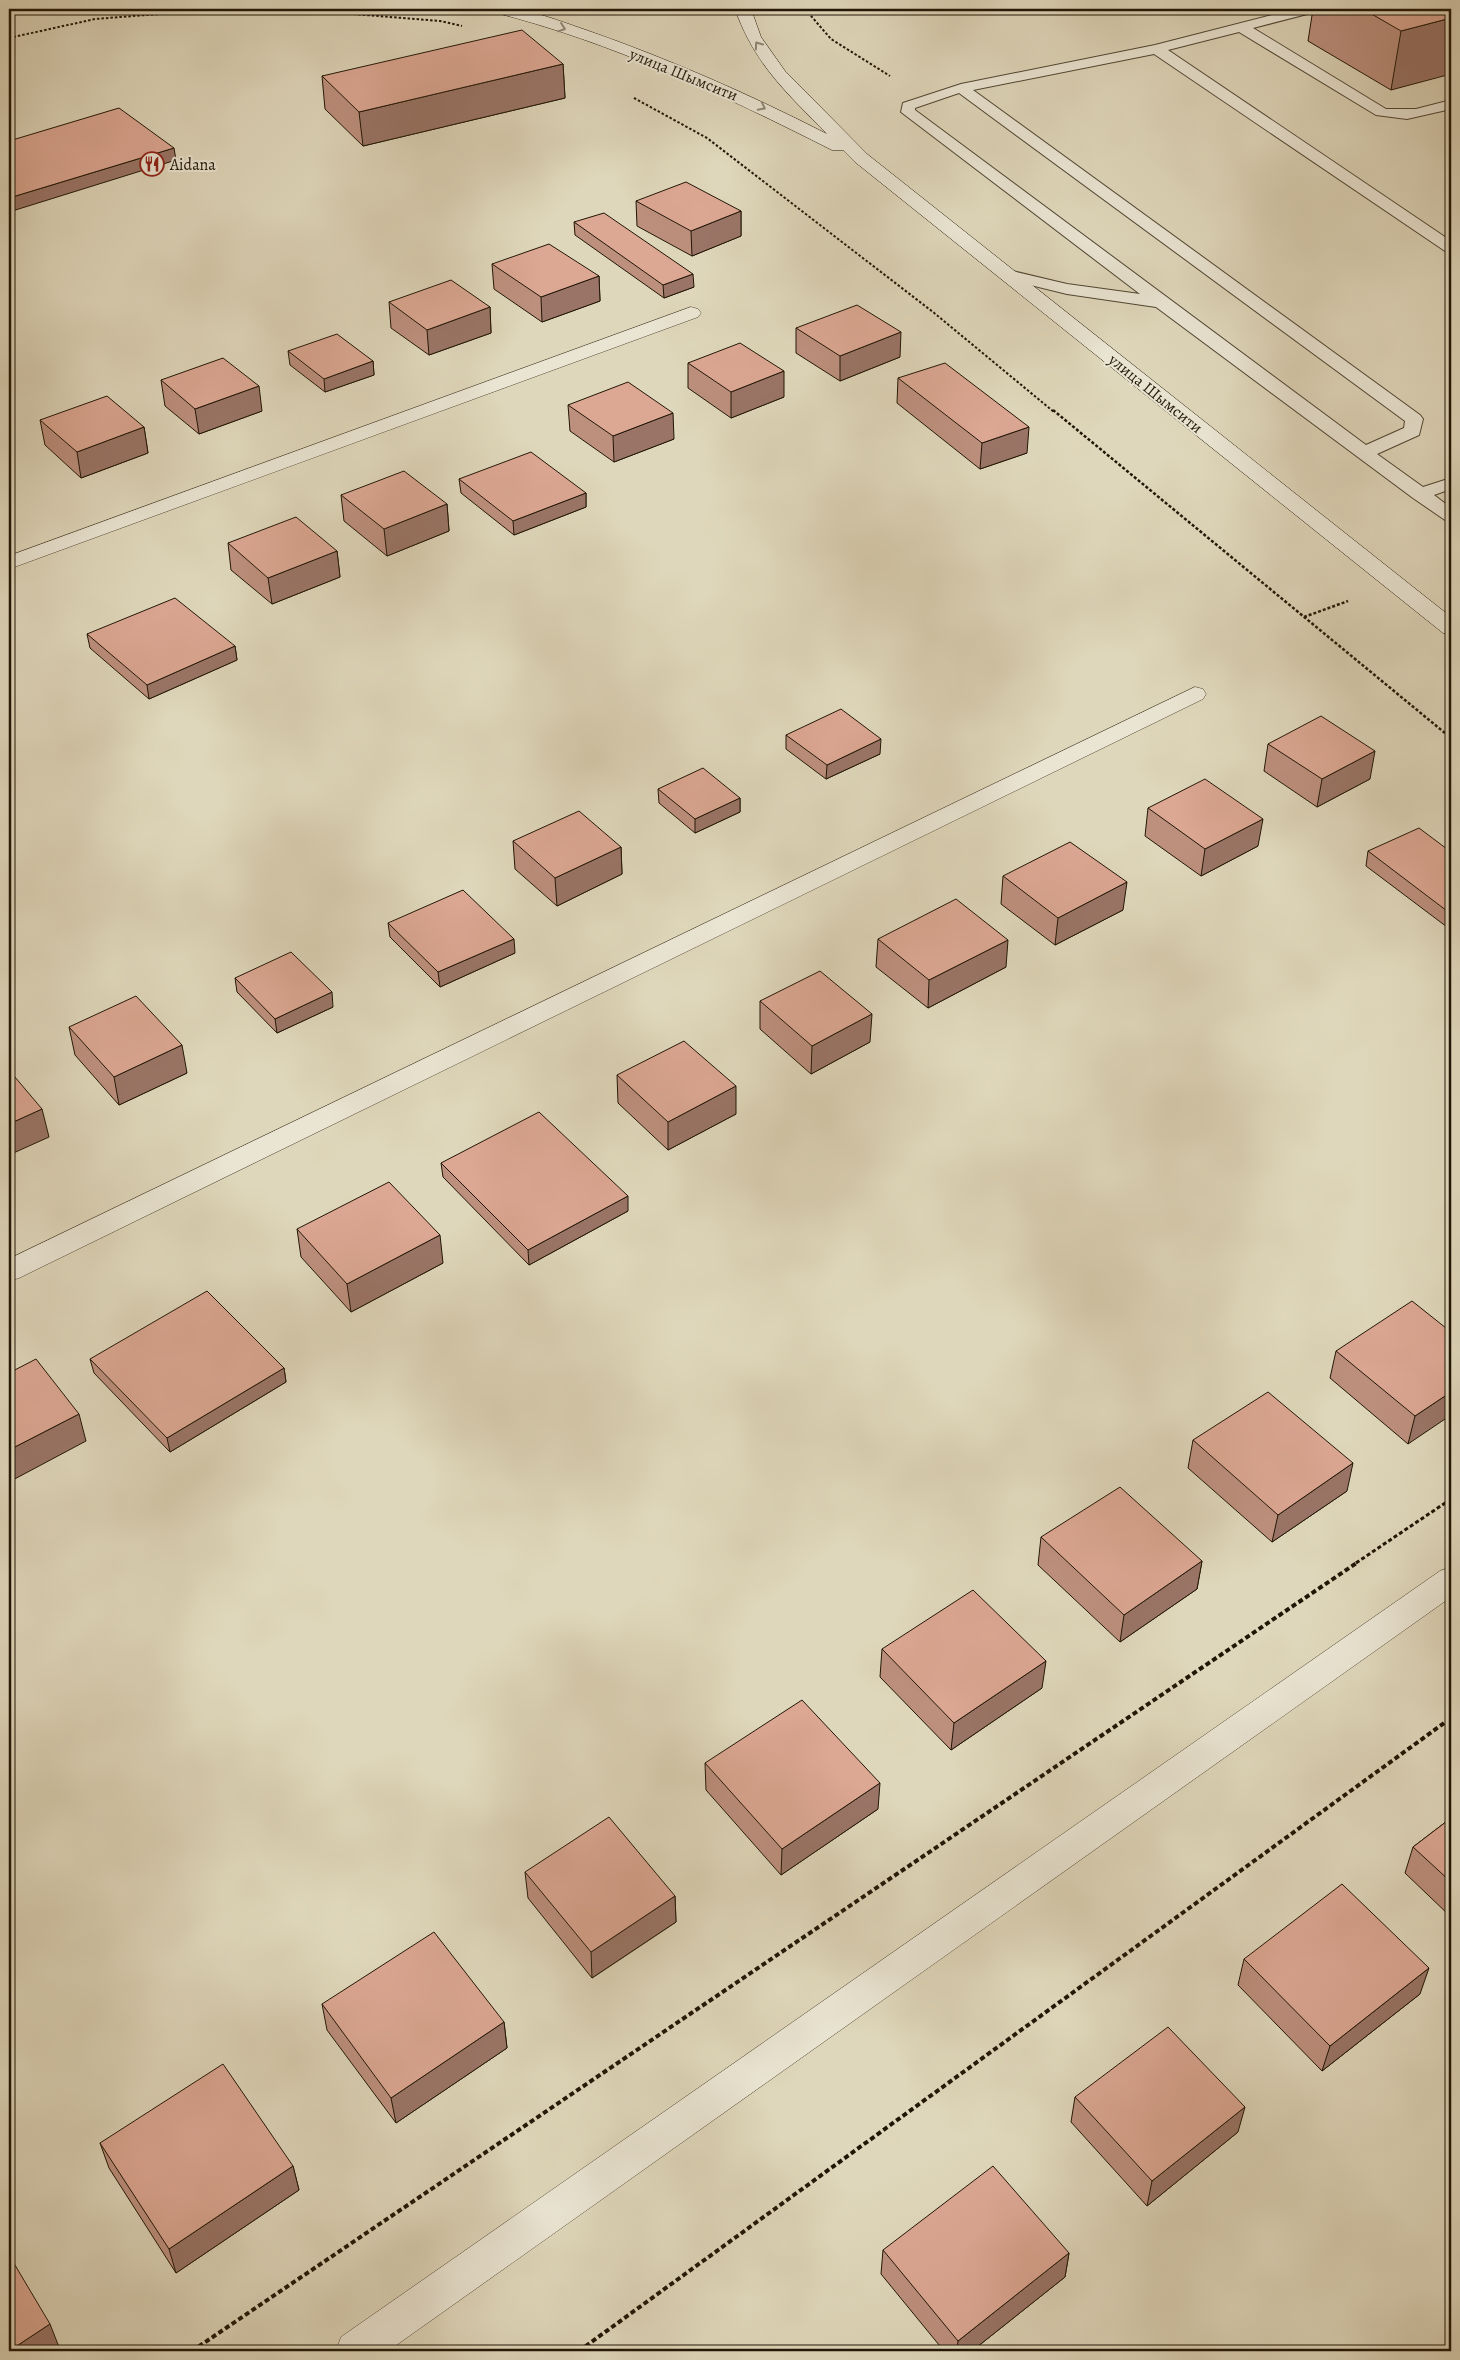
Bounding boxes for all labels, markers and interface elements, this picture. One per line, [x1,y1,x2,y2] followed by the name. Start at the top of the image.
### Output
[558,22,566,32] one-way arrow
[755,41,764,50] one-way arrow
[625,43,741,107] street label: улица Шымсити
[757,101,766,111] one-way arrow
[139,151,165,177] restaurant icon: Aidana
[169,154,216,176] place label: Aidana
[1103,348,1207,439] street label: улица Шымсити

